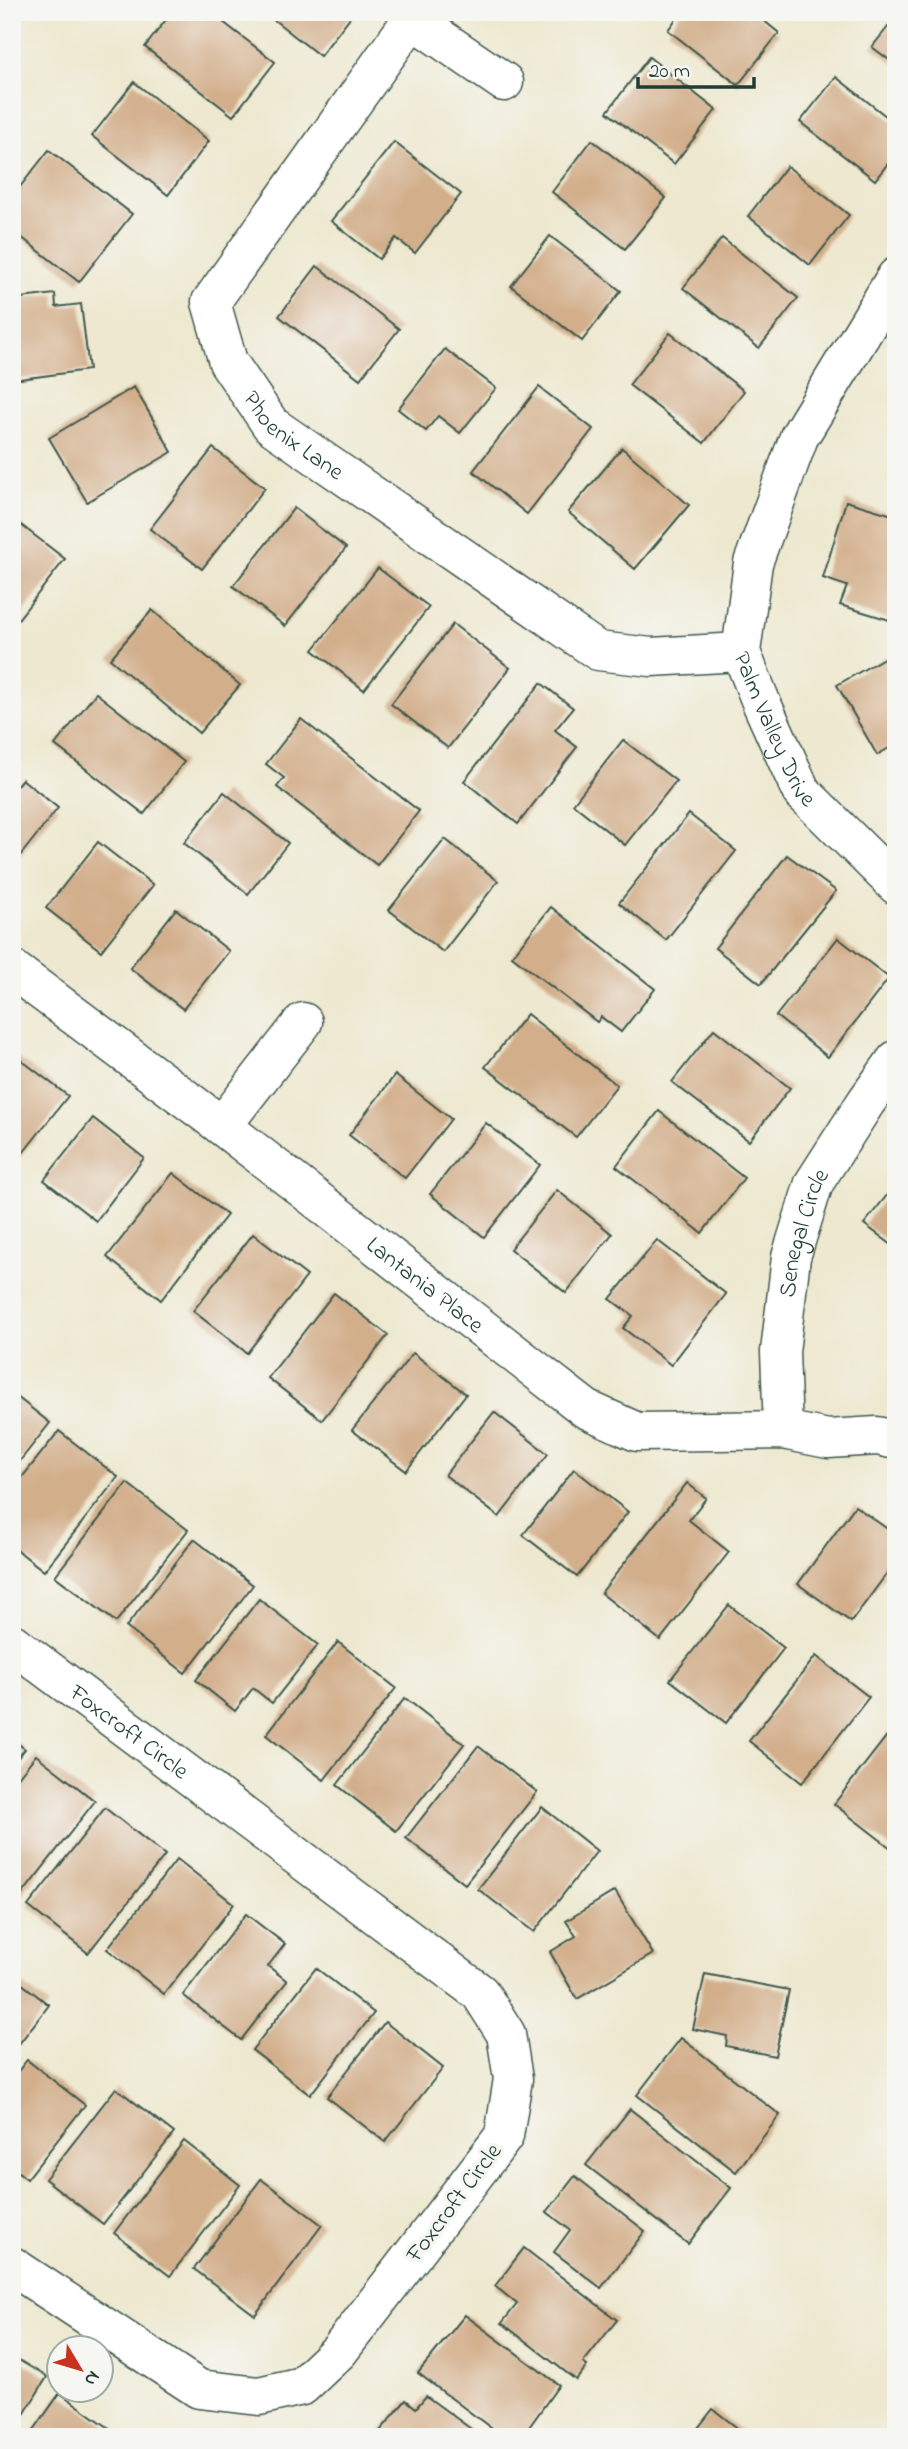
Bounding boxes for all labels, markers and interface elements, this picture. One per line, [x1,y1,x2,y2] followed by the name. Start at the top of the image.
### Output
[638,46,754,90] scale bar
[649,57,690,87] text: 20 m
[233,385,350,490] street label: Phoenix Lane
[723,647,823,817] street label: Palm Valley Drive
[771,1162,839,1299] street label: Senegal Circle
[358,1229,490,1343] street label: Lantania Place
[60,1676,195,1789] street label: Foxcroft Circle
[398,2136,512,2271] street label: Foxcroft Circle
[46,2334,116,2404] north arrow
[77,2365,106,2391] text: N

